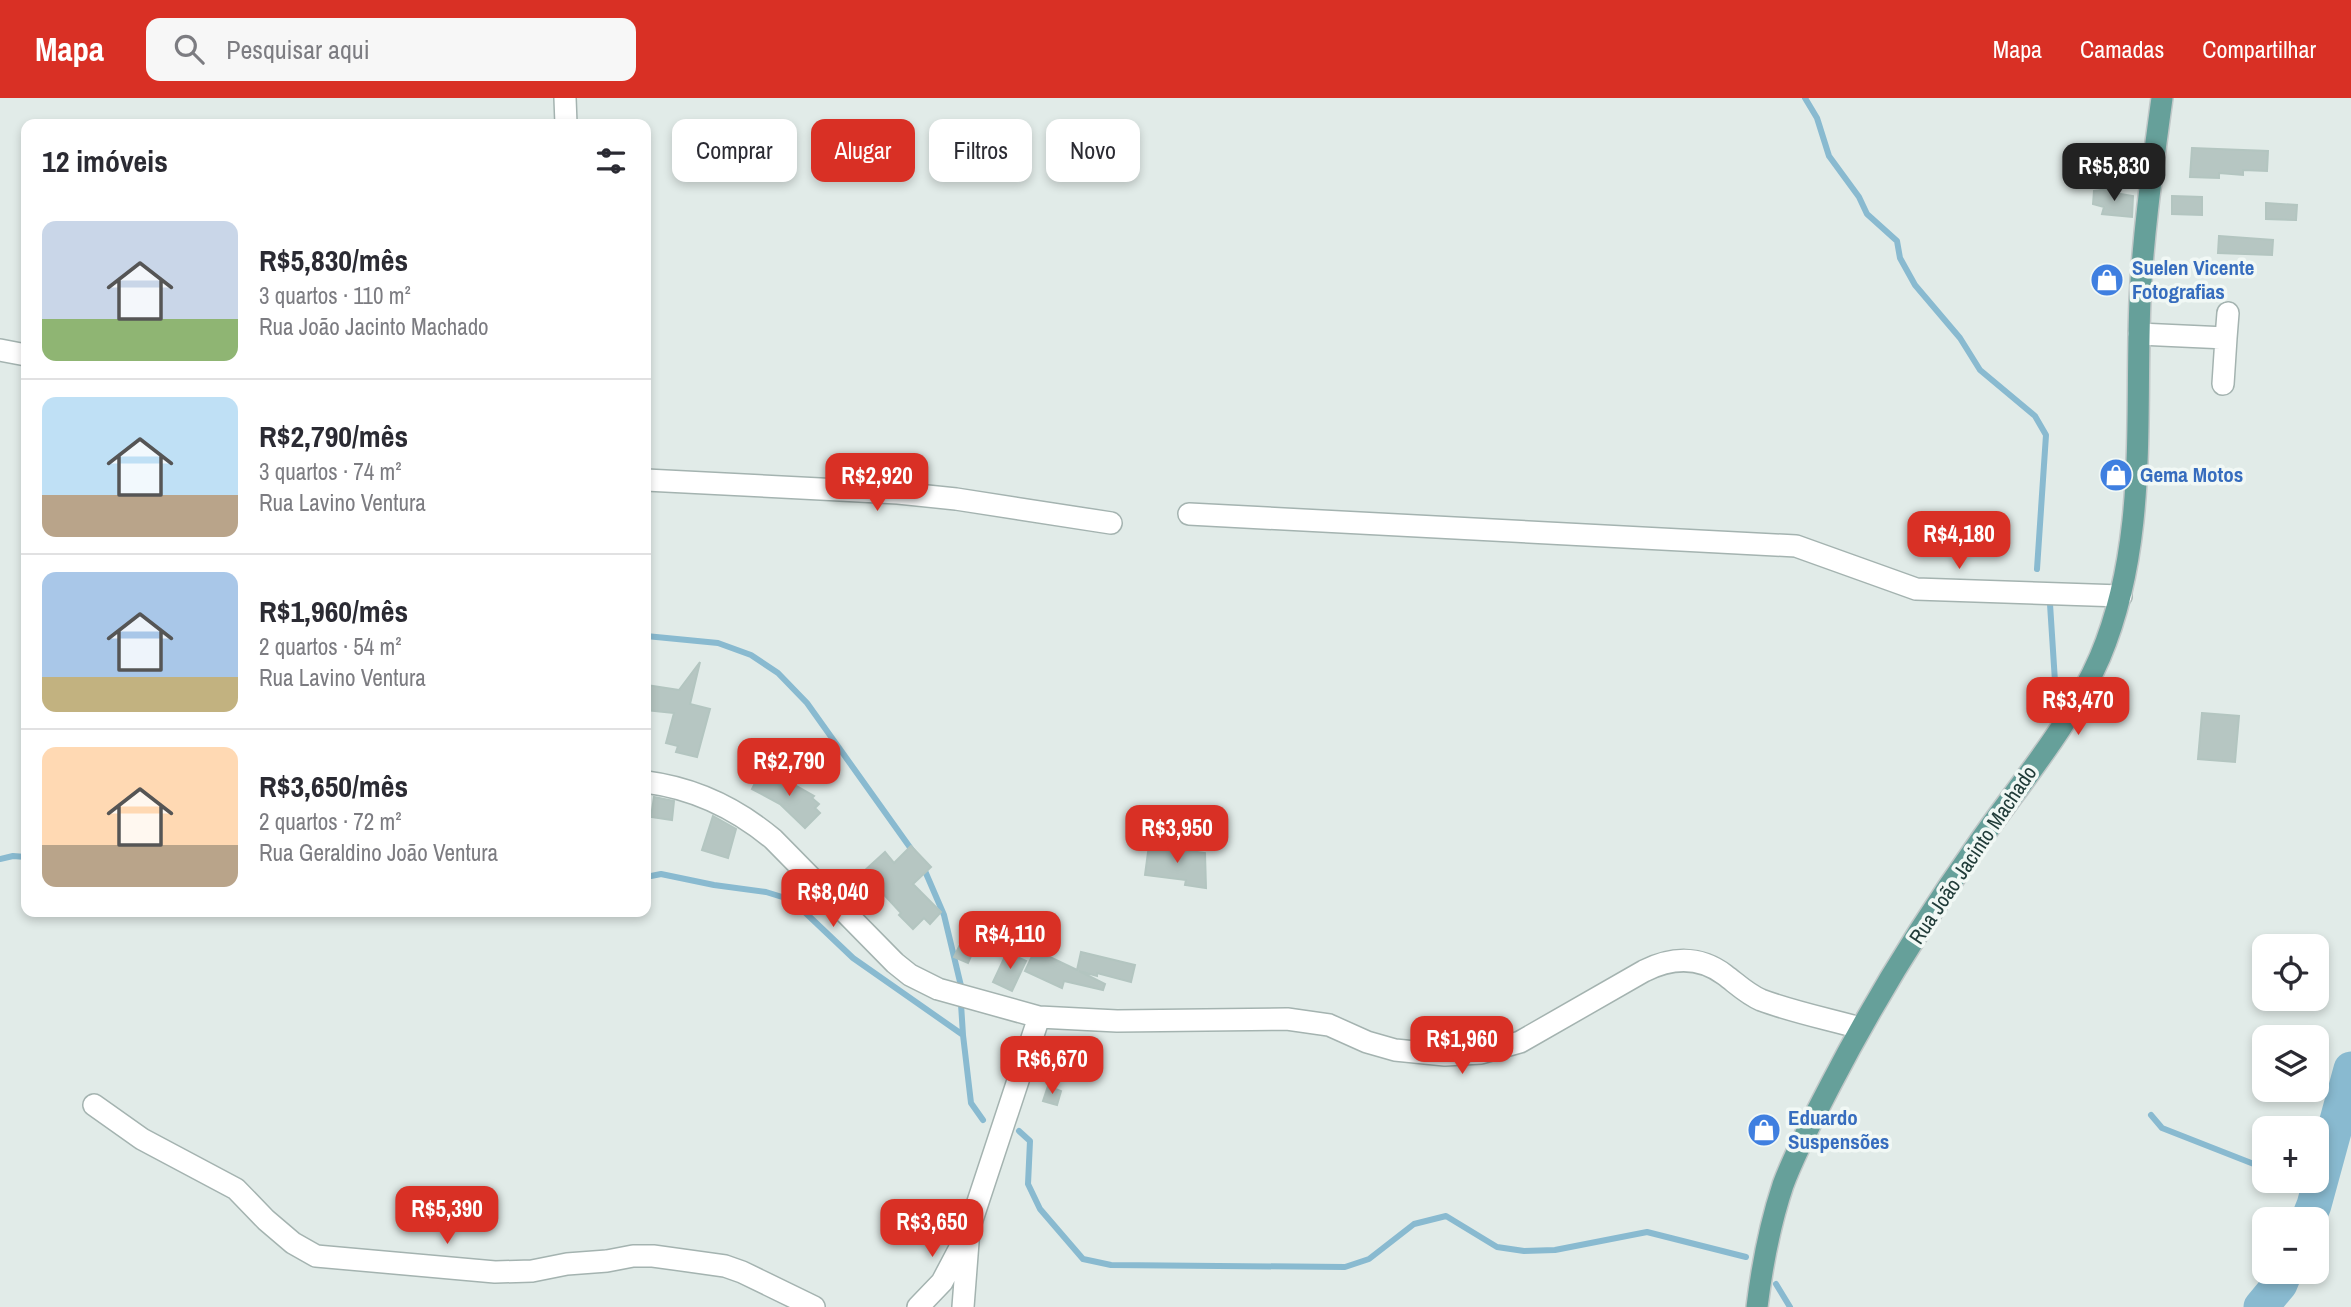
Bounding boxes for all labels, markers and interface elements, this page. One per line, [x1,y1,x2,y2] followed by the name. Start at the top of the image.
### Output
[146,18,636,81] search box
[35,27,104,71] text: Mapa
[170,30,208,68] icon: search
[226,32,370,67] text: Pesquisar aqui
[1993,33,2042,65] text: Mapa
[2080,33,2164,65] text: Camadas
[2202,33,2316,65] text: Compartilhar
[672,119,797,182] chip: Comprar
[811,119,915,182] chip: Alugar
[929,119,1032,182] chip: Filtros
[1046,119,1140,182] chip: Novo
[42,141,168,181] text: 12 imóveis
[592,142,630,180] icon: filters
[2049,144,2179,203] pin: R$5,830
[2078,150,2150,181] text: R$5,830
[259,240,408,280] text: R$5,830/mês
[98,249,182,333] icon: home
[2132,253,2254,306] place label: Suelen Vicente Fotografias
[2088,261,2126,299] shop icon: Suelen Vicente Fotografias
[259,280,411,311] text: 3 quartos · 110 m²
[259,311,489,342] text: Rua João Jacinto Machado
[259,416,408,456] text: R$2,790/mês
[98,425,182,509] icon: home
[812,454,942,513] pin: R$2,920
[259,456,402,487] text: 3 quartos · 74 m²
[2097,456,2135,494] shop icon: Gema Motos
[841,460,913,491] text: R$2,920
[2140,460,2243,489] place label: Gema Motos
[259,487,426,518] text: Rua Lavino Ventura
[1894,512,2024,571] pin: R$4,180
[1923,518,1995,549] text: R$4,180
[259,591,408,631] text: R$1,960/mês
[98,600,182,684] icon: home
[259,631,402,662] text: 2 quartos · 54 m²
[259,662,426,693] text: Rua Lavino Ventura
[2013,678,2143,737] pin: R$3,470
[2042,684,2114,715] text: R$3,470
[724,738,854,798] pin: R$2,790
[753,745,825,776] text: R$2,790
[1902,760,2043,950] street label: Rua João Jacinto Machado
[259,766,408,806] text: R$3,650/mês
[98,775,182,859] icon: home
[259,806,402,837] text: 2 quartos · 72 m²
[1112,806,1242,865] pin: R$3,950
[1141,812,1213,843] text: R$3,950
[259,837,498,868] text: Rua Geraldino João Ventura
[768,870,898,929] pin: R$8,040
[797,876,869,907] text: R$8,040
[945,912,1075,971] pin: R$4,110
[975,918,1045,949] text: R$4,110
[2252,934,2329,1284] map controls
[2252,934,2329,1011] button: locate
[1397,1016,1527,1076] pin: R$1,960
[1426,1023,1498,1054] text: R$1,960
[2252,1025,2329,1102] button: layers
[987,1037,1117,1096] pin: R$6,670
[1016,1043,1088,1074] text: R$6,670
[1788,1103,1889,1156] place label: Eduardo Suspensões
[1745,1111,1783,1149] shop icon: Eduardo Suspensões
[2252,1116,2329,1193] button: +
[382,1186,512,1246] pin: R$5,390
[411,1193,483,1224] text: R$5,390
[867,1200,997,1259] pin: R$3,650
[896,1206,968,1237] text: R$3,650
[2252,1207,2329,1284] button: −

